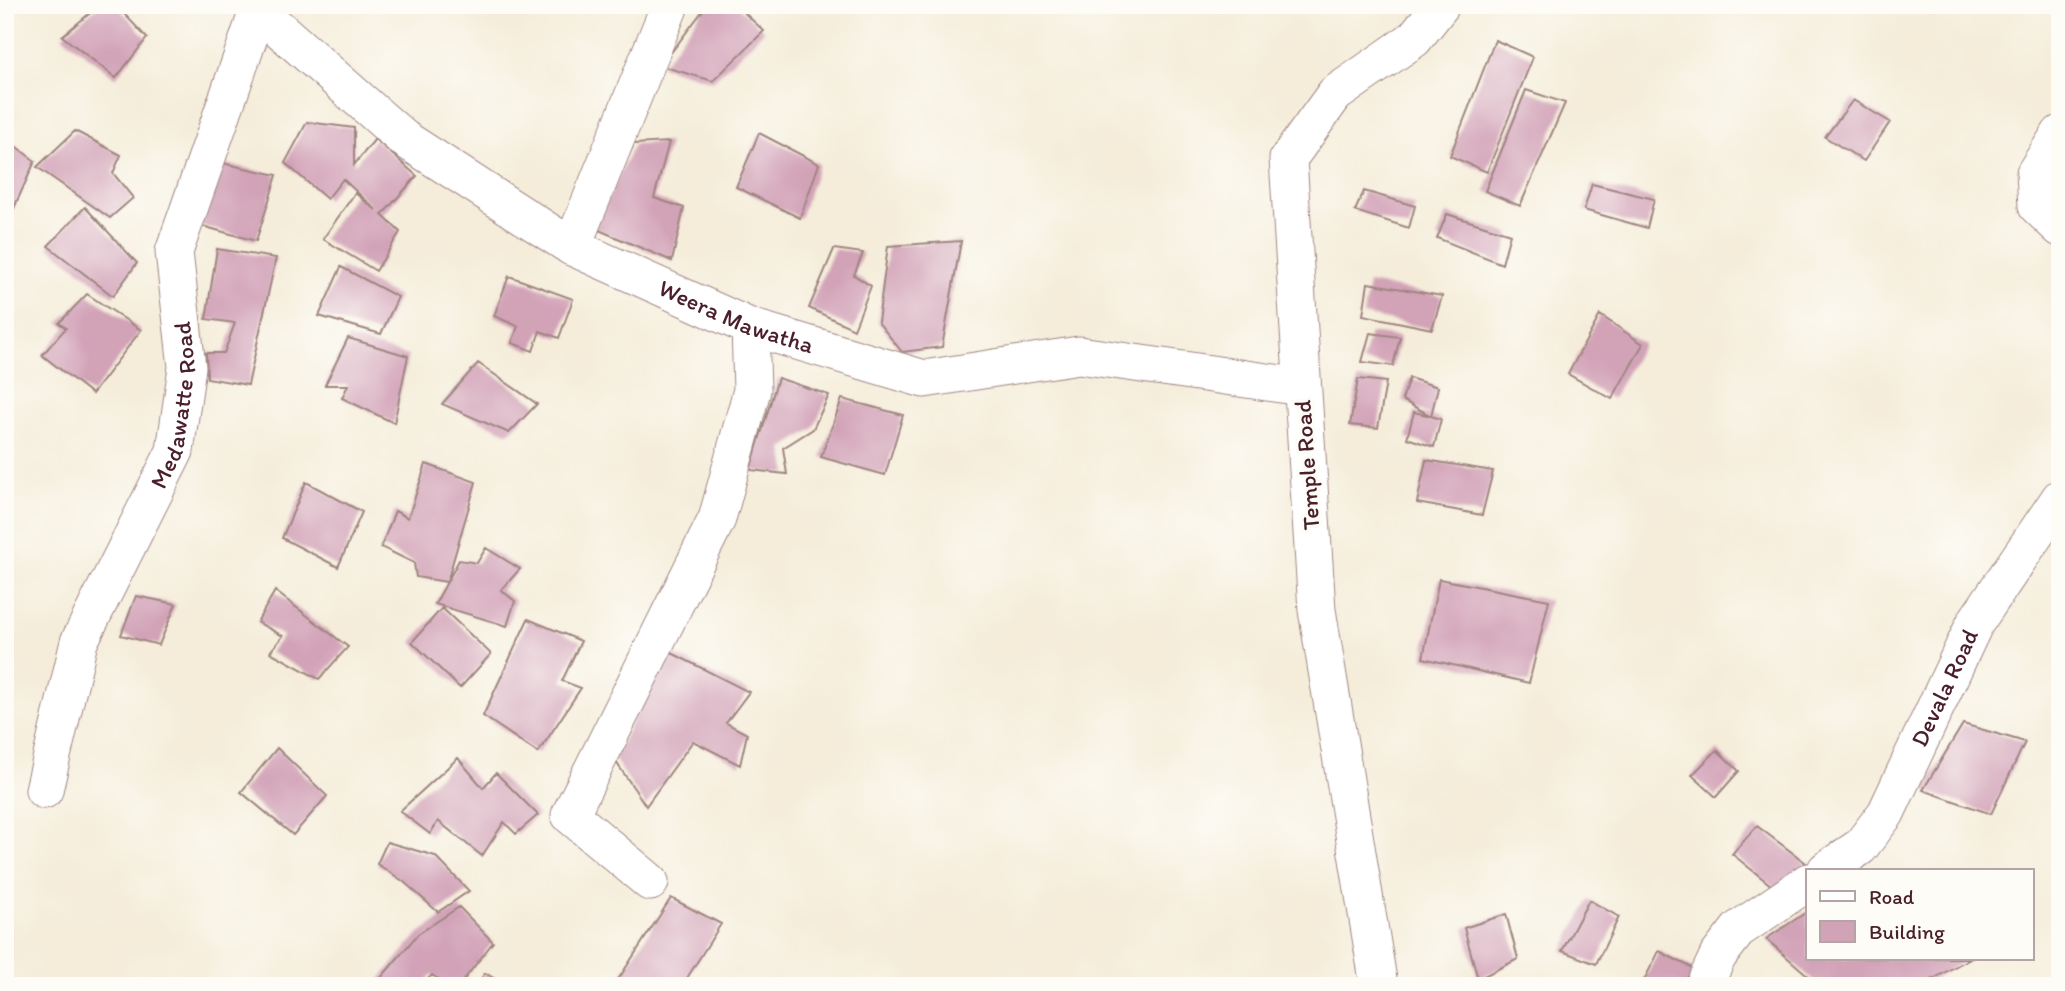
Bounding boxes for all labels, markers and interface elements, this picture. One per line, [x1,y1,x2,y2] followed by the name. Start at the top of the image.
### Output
[654,273,818,359] street label: Weera Mawatha
[144,320,202,493] street label: Medawatte Road
[1287,399,1326,531] street label: Temple Road
[1904,624,1984,751] street label: Devala Road
[1806,869,2034,960] legend
[1869,884,1915,909] text: Road
[1869,919,1945,944] text: Building

